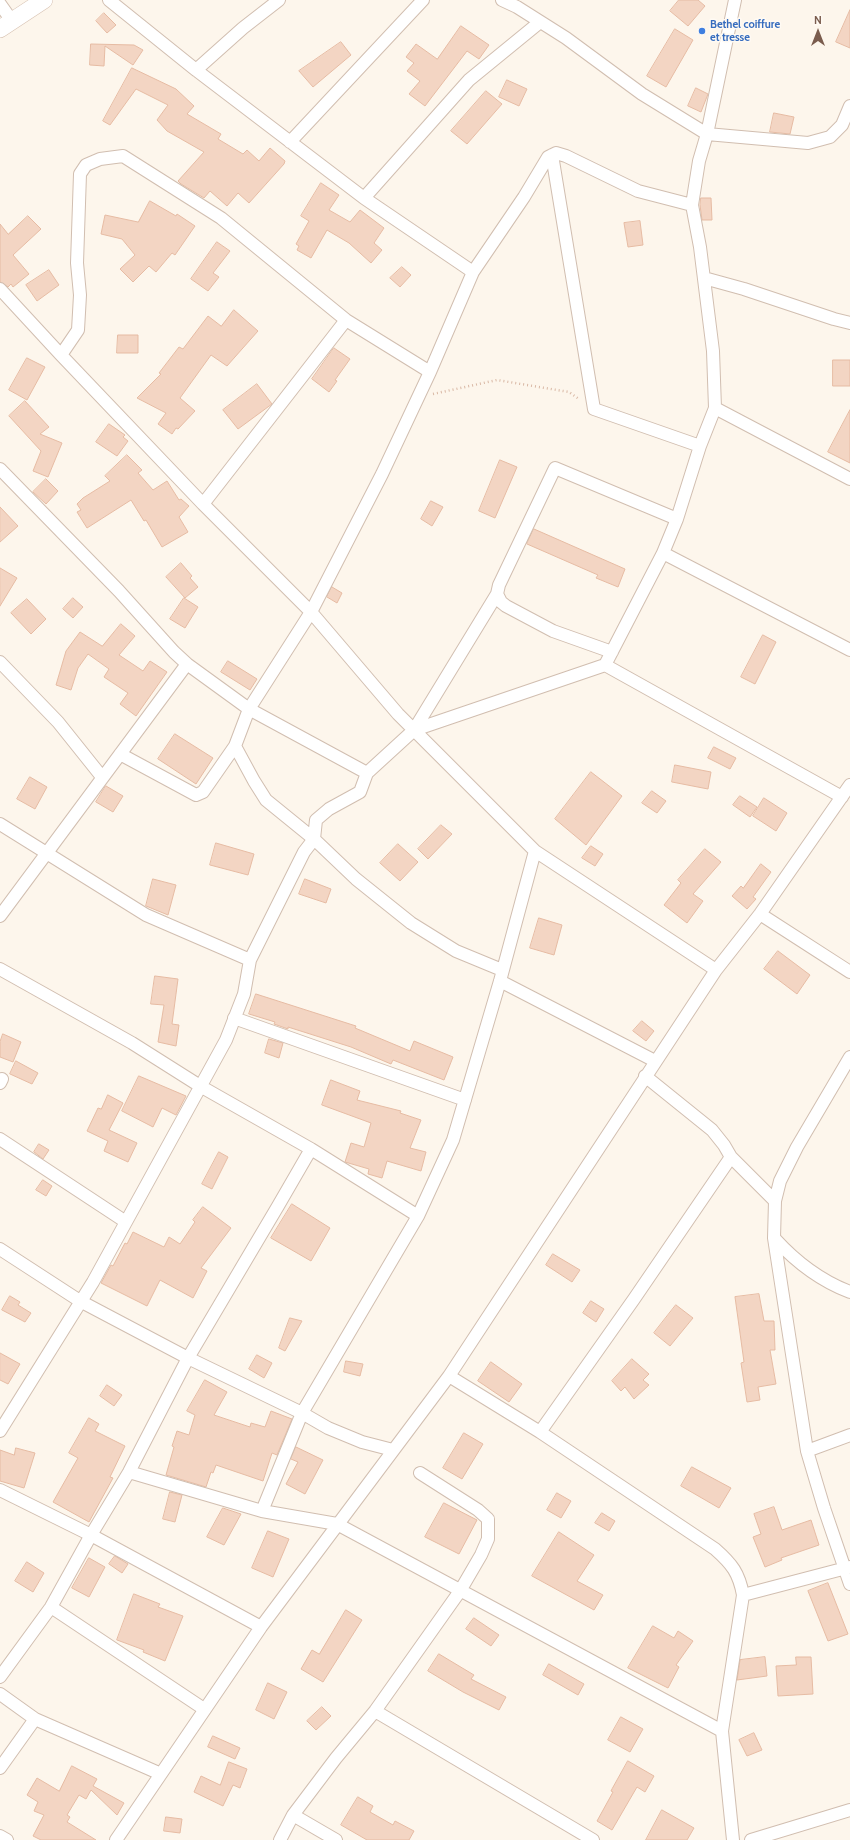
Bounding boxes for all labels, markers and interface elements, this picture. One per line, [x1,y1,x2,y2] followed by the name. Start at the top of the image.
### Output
[798,12,838,52] north arrow
[814,13,822,27] text: N
[710,18,780,44] place label: Bethel coiffure et tresse
[697,26,707,36] marker: Bethel coiffure et tresse

